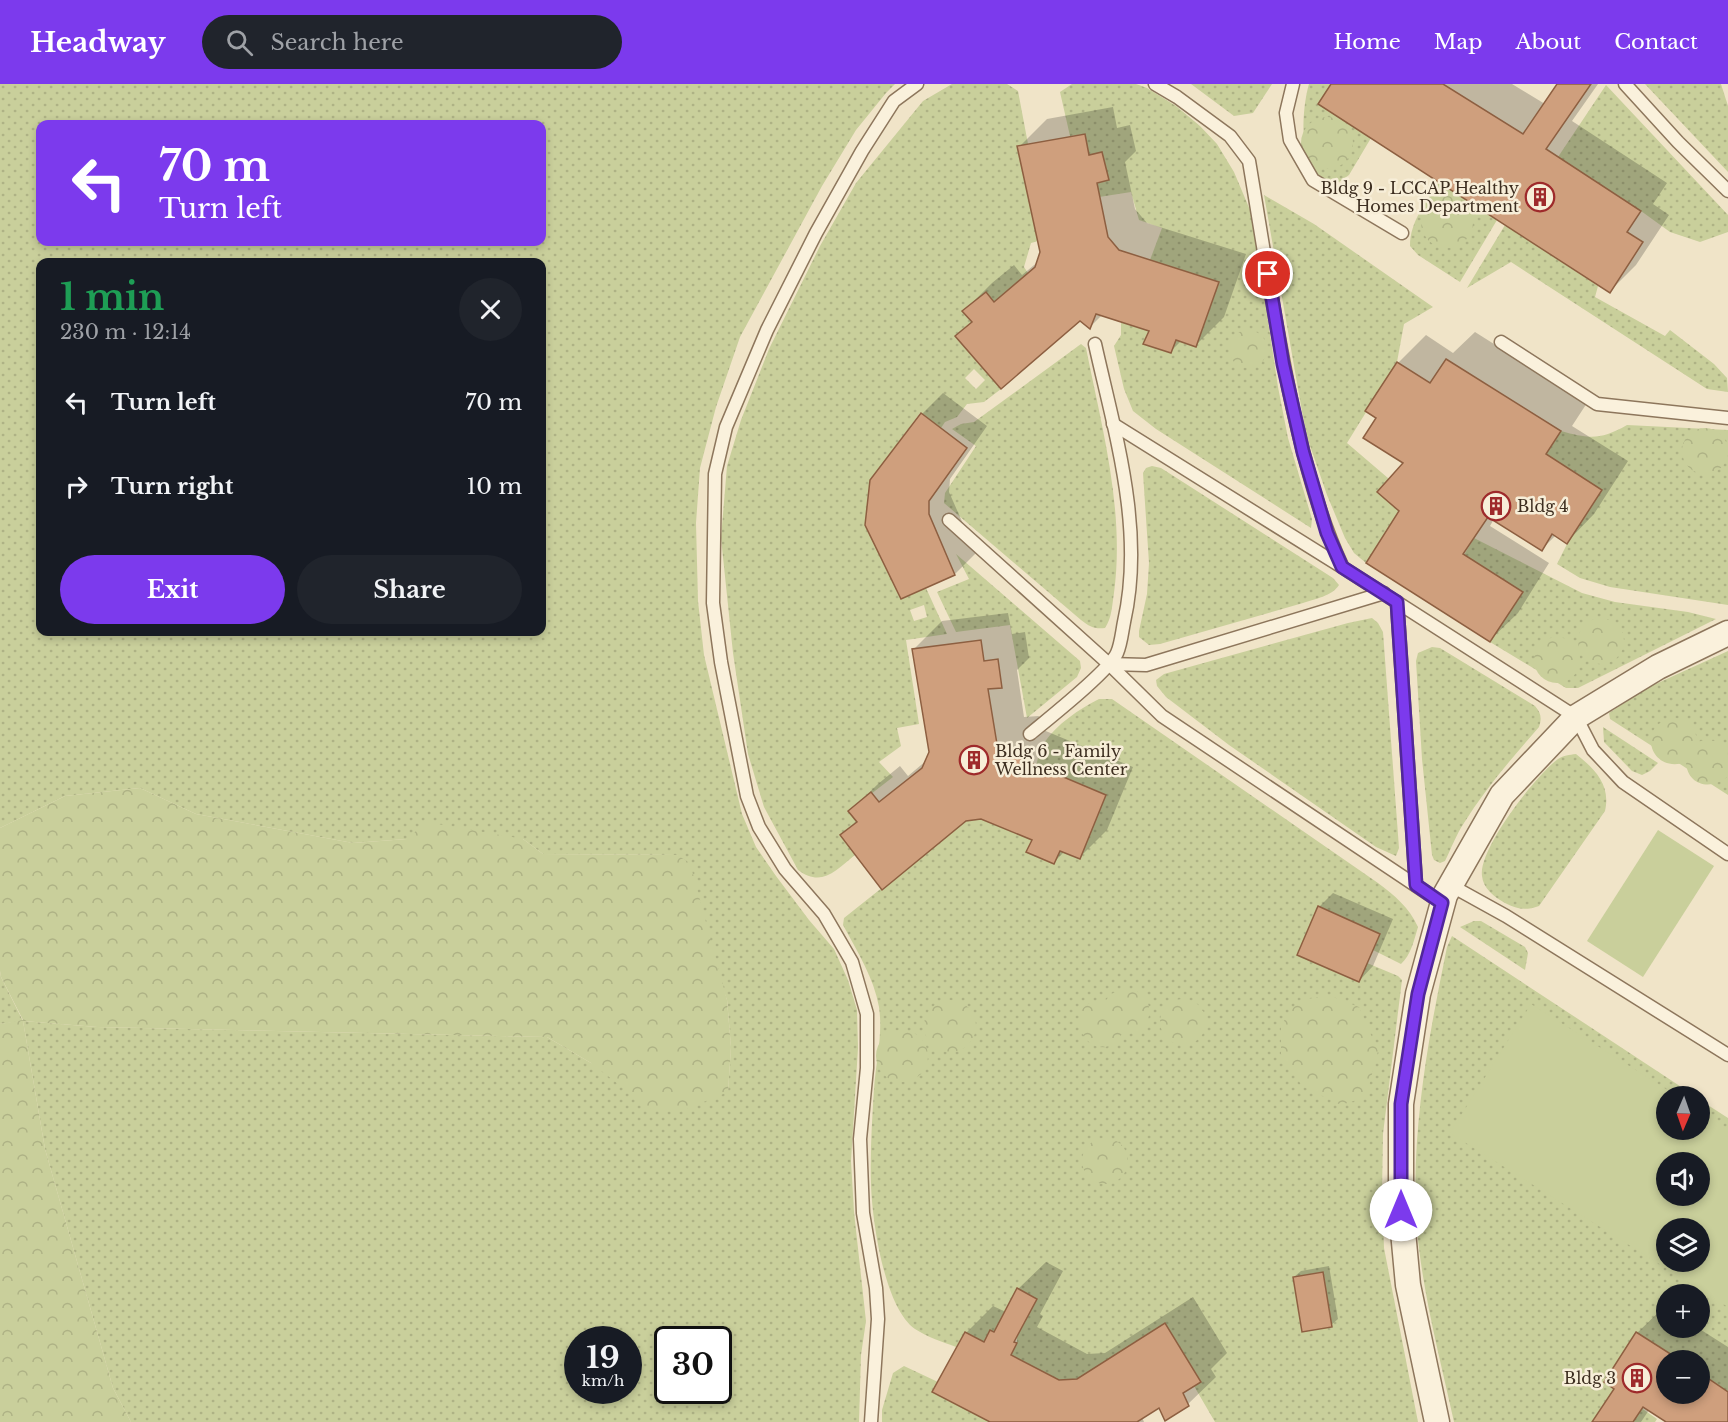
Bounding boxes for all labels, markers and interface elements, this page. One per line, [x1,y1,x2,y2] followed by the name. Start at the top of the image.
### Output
[202,15,622,69] search box
[30,25,166,60] text: Headway
[223,26,256,59] icon: search
[271,29,404,56] text: Search here
[1334,29,1401,55] text: Home
[1434,29,1482,55] text: Map
[1515,29,1581,55] text: About
[1614,29,1698,55] text: Contact
[159,140,270,192] text: 70 m
[60,144,138,222] icon: left
[1321,178,1520,216] place label: Bldg 9 - LCCAP Healthy Homes Department
[1524,181,1556,213] building icon: Bldg 9 - LCCAP Healthy Homes Department
[159,192,282,225] text: Turn left
[1242,248,1293,299] pin
[1251,257,1284,290] icon: arrive
[60,275,164,320] text: 1 min
[459,278,522,341] button: close
[60,320,191,344] text: 230 m · 12:14
[60,386,93,419] icon: left
[111,389,216,416] text: Turn left
[465,389,522,416] text: 70 m
[60,470,93,503] icon: right
[111,473,233,500] text: Turn right
[467,473,522,500] text: 10 m
[1480,490,1512,522] building icon: Bldg 4
[1517,496,1569,516] place label: Bldg 4
[60,555,285,624] button: Exit
[297,555,522,624] button: Share
[994,741,1128,779] place label: Bldg 6 - Family Wellness Center
[958,744,990,776] building icon: Bldg 6 - Family Wellness Center
[1656,1086,1710,1140] north arrow
[1656,1086,1710,1404] map controls
[1656,1152,1710,1206] button: sound
[1369,1178,1433,1242] position arrow
[1656,1218,1710,1272] button: layers
[1656,1284,1710,1338] button: +
[654,1326,732,1404] speed limit sign: 30
[586,1339,620,1376] text: 19
[1656,1350,1710,1404] button: −
[1621,1362,1653,1394] building icon: Bldg 3
[1564,1368,1616,1388] place label: Bldg 3
[582,1371,624,1390] text: km/h

